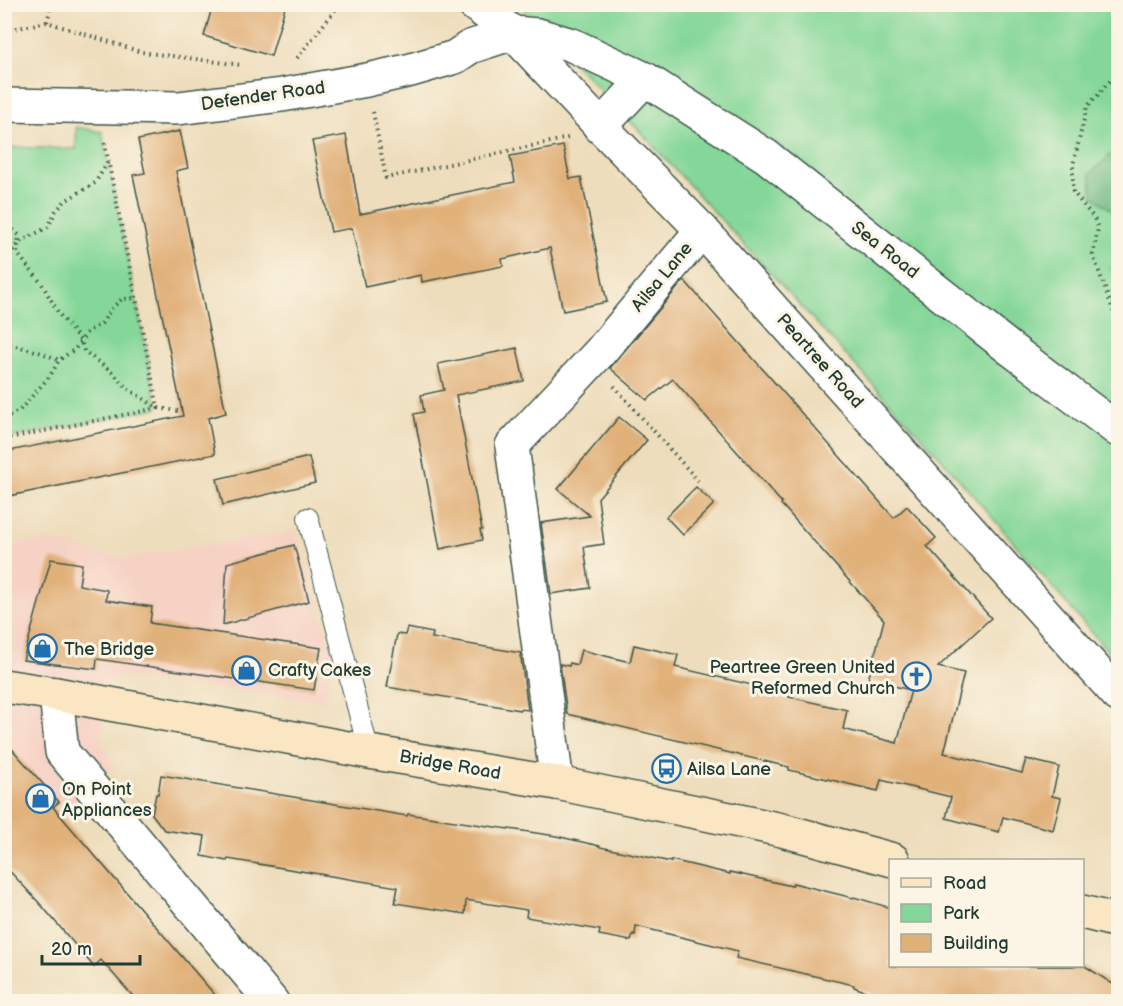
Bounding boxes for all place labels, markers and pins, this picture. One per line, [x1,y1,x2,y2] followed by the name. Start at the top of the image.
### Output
[27,633,59,665] shop icon: The Bridge
[64,639,155,660] place label: The Bridge
[231,654,263,686] shop icon: Crafty Cakes
[709,657,895,699] place label: Peartree Green United Reformed Church
[268,660,371,681] place label: Crafty Cakes
[900,661,932,693] church icon: Peartree Green United Reformed Church
[650,753,682,785] bus stop icon: Ailsa Lane
[687,759,771,780] place label: Ailsa Lane
[62,779,152,821] place label: On Point Appliances
[25,783,57,815] shop icon: On Point Appliances

